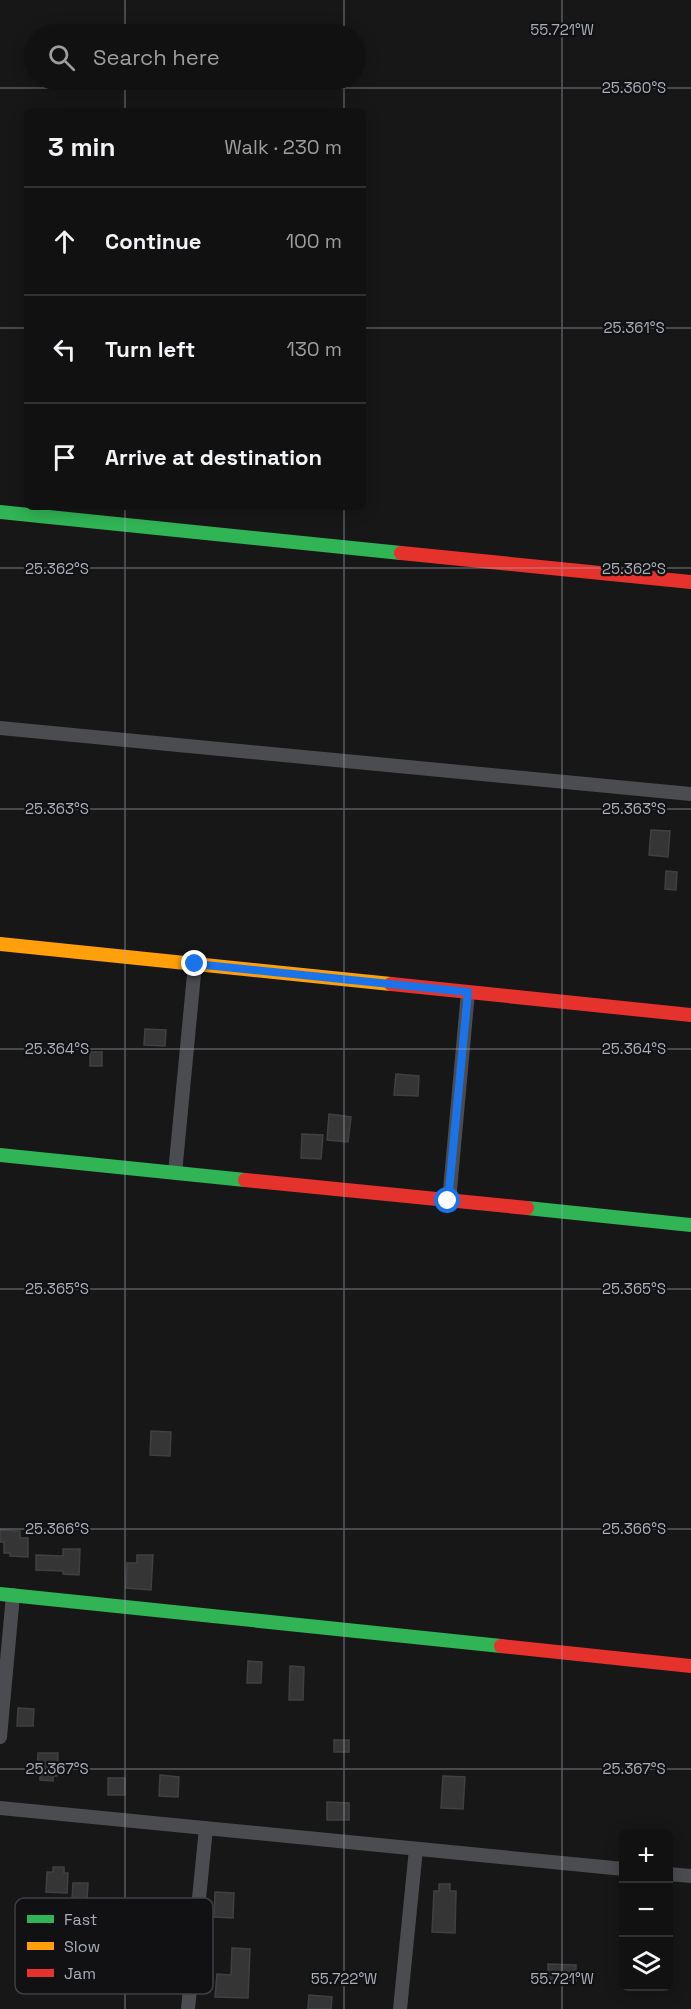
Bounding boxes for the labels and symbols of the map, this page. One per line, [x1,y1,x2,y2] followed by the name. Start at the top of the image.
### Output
[530,20,594,39] text: 55.721°W
[602,78,666,97] text: 25.360°S
[603,318,665,337] text: 25.361°S
[25,559,89,578] text: 25.362°S
[602,559,666,578] text: 25.362°S
[25,799,89,818] text: 25.363°S
[602,799,666,818] text: 25.363°S
[181,950,207,976] route end
[25,1039,89,1058] text: 25.364°S
[602,1039,666,1058] text: 25.364°S
[434,1187,460,1213] route start
[25,1279,89,1298] text: 25.365°S
[602,1279,666,1298] text: 25.365°S
[25,1519,89,1538] text: 25.366°S
[602,1519,666,1538] text: 25.366°S
[25,1759,89,1778] text: 25.367°S
[602,1759,666,1778] text: 25.367°S
[15,1898,213,1994] legend
[64,1909,97,1930] text: Fast
[64,1936,100,1957] text: Slow
[64,1963,96,1984] text: Jam
[311,1969,377,1988] text: 55.722°W
[530,1969,594,1988] text: 55.721°W

